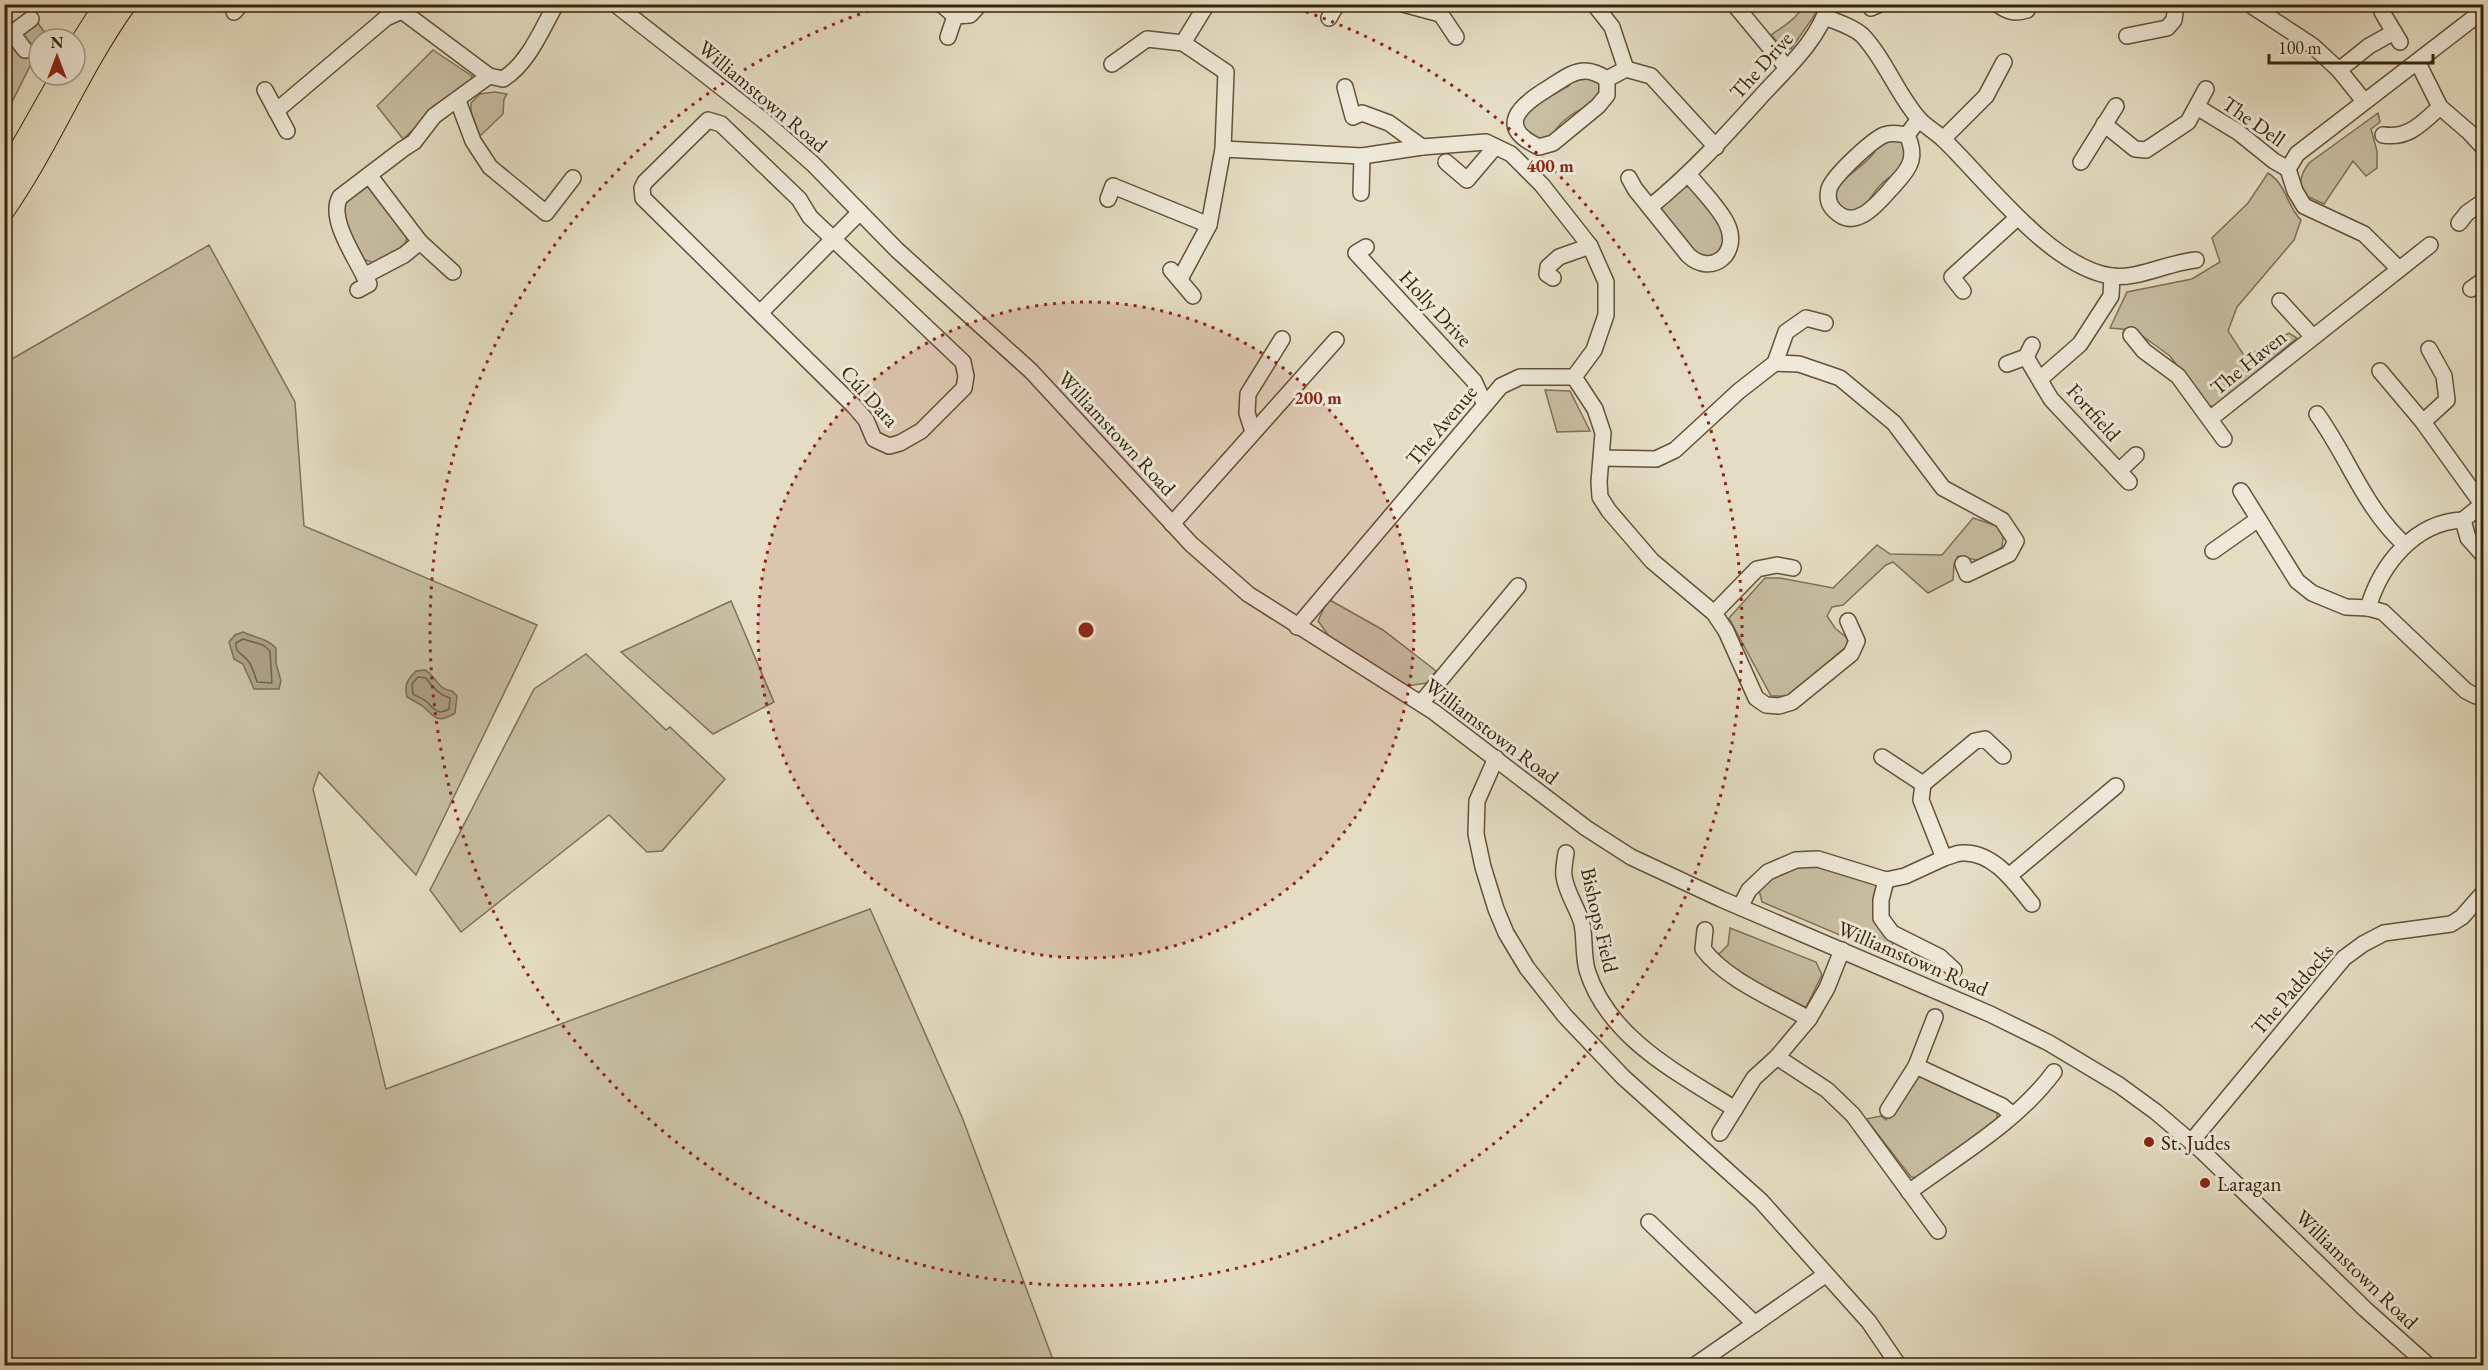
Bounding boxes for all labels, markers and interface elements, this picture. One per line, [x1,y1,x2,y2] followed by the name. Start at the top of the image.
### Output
[1723,25,1799,105] street label: The Drive
[27,27,87,87] north arrow
[2269,27,2432,65] scale bar
[51,32,64,53] text: N
[693,34,834,158] street label: Williamstown Road
[2278,36,2322,59] text: 100 m
[2217,89,2291,153] street label: The Dell
[1526,154,1574,177] text: 400 m
[1394,264,1478,352] street label: Holly Drive
[2204,323,2292,401] street label: The Haven
[835,359,905,433] street label: Cúl Dara
[1052,365,1182,501] street label: Williamstown Road
[2061,377,2127,447] street label: Fortfield
[1399,379,1483,471] street label: The Avenue
[1294,386,1342,409] text: 200 m
[1076,620,1096,640] centre of rings
[1420,672,1565,790] street label: Williamstown Road
[1575,865,1625,976] street label: Bishops Field
[1834,914,1993,1002] street label: Williamstown Road
[2245,937,2339,1041] street label: The Paddocks
[2161,1129,2230,1156] place label: St. Judes
[2142,1135,2156,1149] marker: St. Judes
[2217,1170,2282,1197] place label: Laragan
[2198,1176,2212,1190] marker: Laragan
[2290,1203,2425,1335] street label: Williamstown Road

